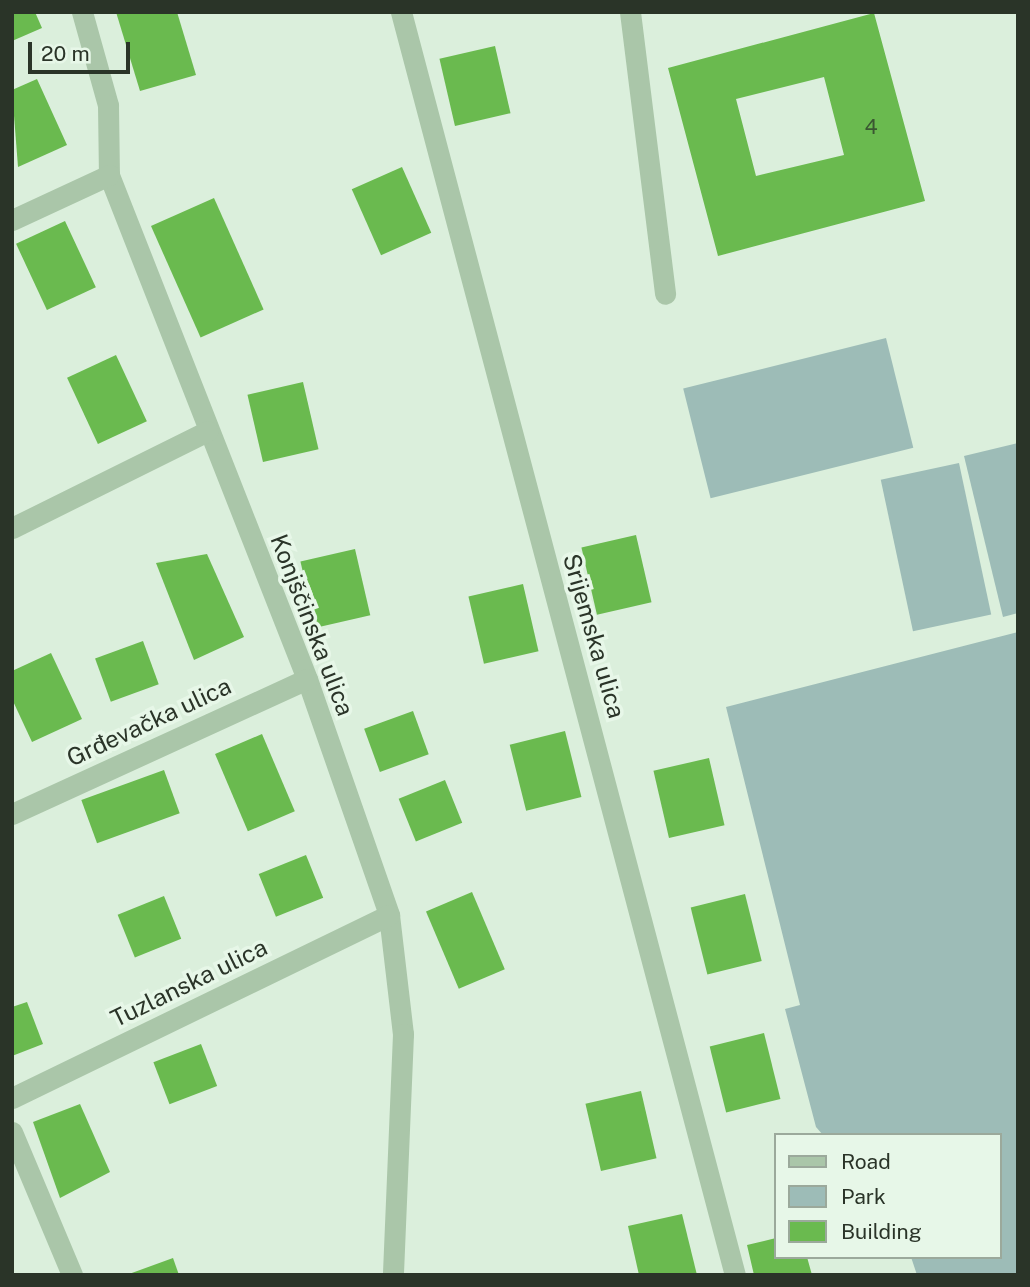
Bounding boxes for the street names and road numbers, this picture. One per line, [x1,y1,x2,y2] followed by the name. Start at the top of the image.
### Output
[264,530,360,720] street label: Konjščinska ulica
[557,550,631,722] street label: Srijemska ulica
[62,671,236,773] street label: Grđevačka ulica
[106,933,272,1033] street label: Tuzlanska ulica

